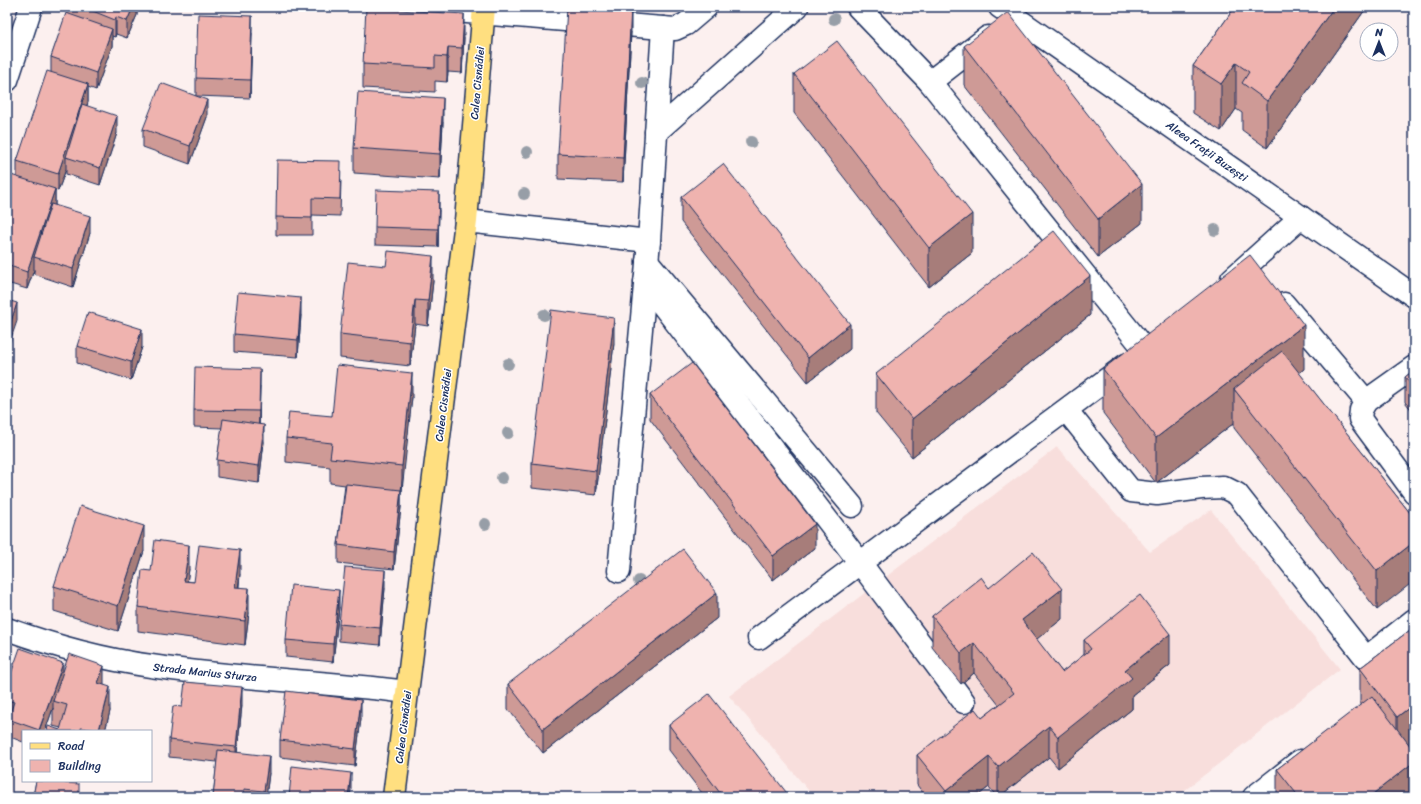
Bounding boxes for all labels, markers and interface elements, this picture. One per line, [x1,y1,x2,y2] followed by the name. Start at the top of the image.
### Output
[1359,22,1399,62] north arrow
[1374,23,1383,42] text: N
[465,45,490,120] street label: Calea Cisnădiei
[1161,115,1252,187] street label: Aleea Frații Buzești
[430,367,458,443] street label: Calea Cisnădiei
[152,658,258,687] street label: Strada Marius Sturza
[390,689,418,765] street label: Calea Cisnădiei
[22,730,152,782] legend
[58,735,85,757] text: Road
[58,755,101,777] text: Building

